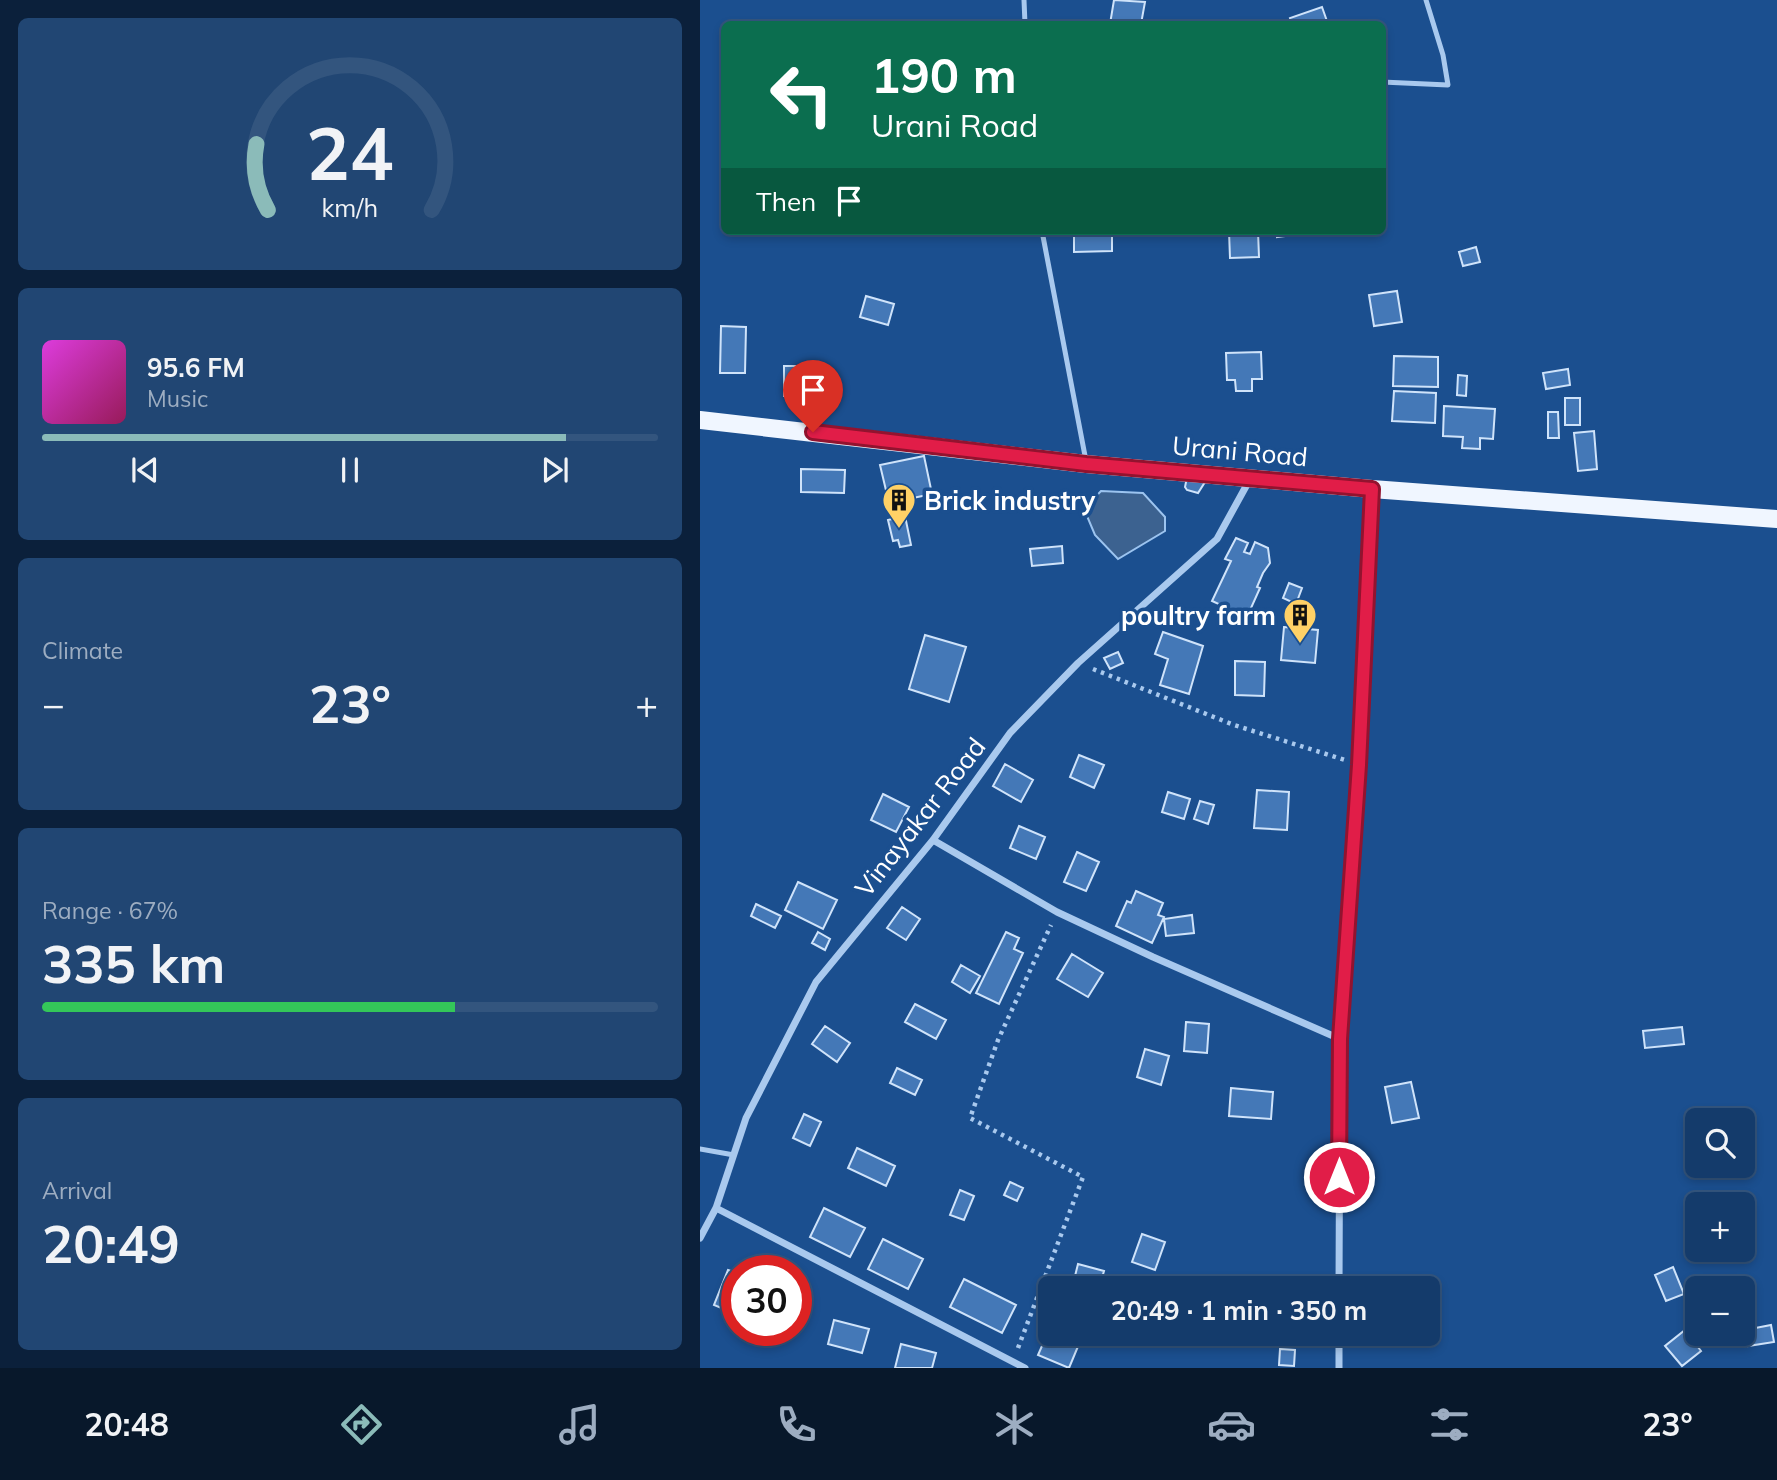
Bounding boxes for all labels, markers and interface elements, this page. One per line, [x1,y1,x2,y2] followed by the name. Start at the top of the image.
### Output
[871,44,1017,105] text: 190 m
[756,49,847,140] icon: left
[871,105,1038,145] text: Urani Road
[306,107,394,198] text: 24
[830,182,868,220] icon: arrive
[756,185,816,218] text: Then
[322,192,378,223] text: km/h
[147,351,245,384] text: 95.6 FM
[783,360,843,432] pin
[794,371,832,409] icon: arrive
[147,384,208,413] text: Music
[1171,429,1309,473] street label: Urani Road
[126,451,164,489] icon: previous
[331,451,369,489] icon: pause
[536,451,574,489] icon: next
[880,481,918,530] building icon: Brick industry
[924,484,1096,517] place label: Brick industry
[1281,596,1319,645] building icon: poultry farm
[1121,599,1276,632] place label: poultry farm
[42,636,123,665] text: Climate
[309,671,391,736] text: 23°
[42,680,65,728] text: −
[635,680,658,728] text: +
[848,731,992,903] street label: Vinayakar Road
[42,896,178,925] text: Range · 67%
[42,931,225,996] text: 335 km
[1685,1108,1755,1346] map controls
[1685,1108,1755,1178] button: search
[1302,1140,1376,1214] position arrow
[42,1176,112,1205] text: Arrival
[1685,1192,1755,1262] button: +
[42,1211,180,1276] text: 20:49
[721,1255,812,1346] speed limit sign: 30
[1685,1276,1755,1346] button: −
[1111,1294,1367,1327] text: 20:49 · 1 min · 350 m
[337,1400,386,1449] icon: directions
[555,1400,604,1449] icon: music
[772,1400,821,1449] icon: phone
[990,1400,1039,1449] icon: climate
[1207,1400,1256,1449] icon: car
[1425,1400,1474,1449] icon: filters
[84,1404,169,1444] text: 20:48
[1642,1404,1693,1444] text: 23°

